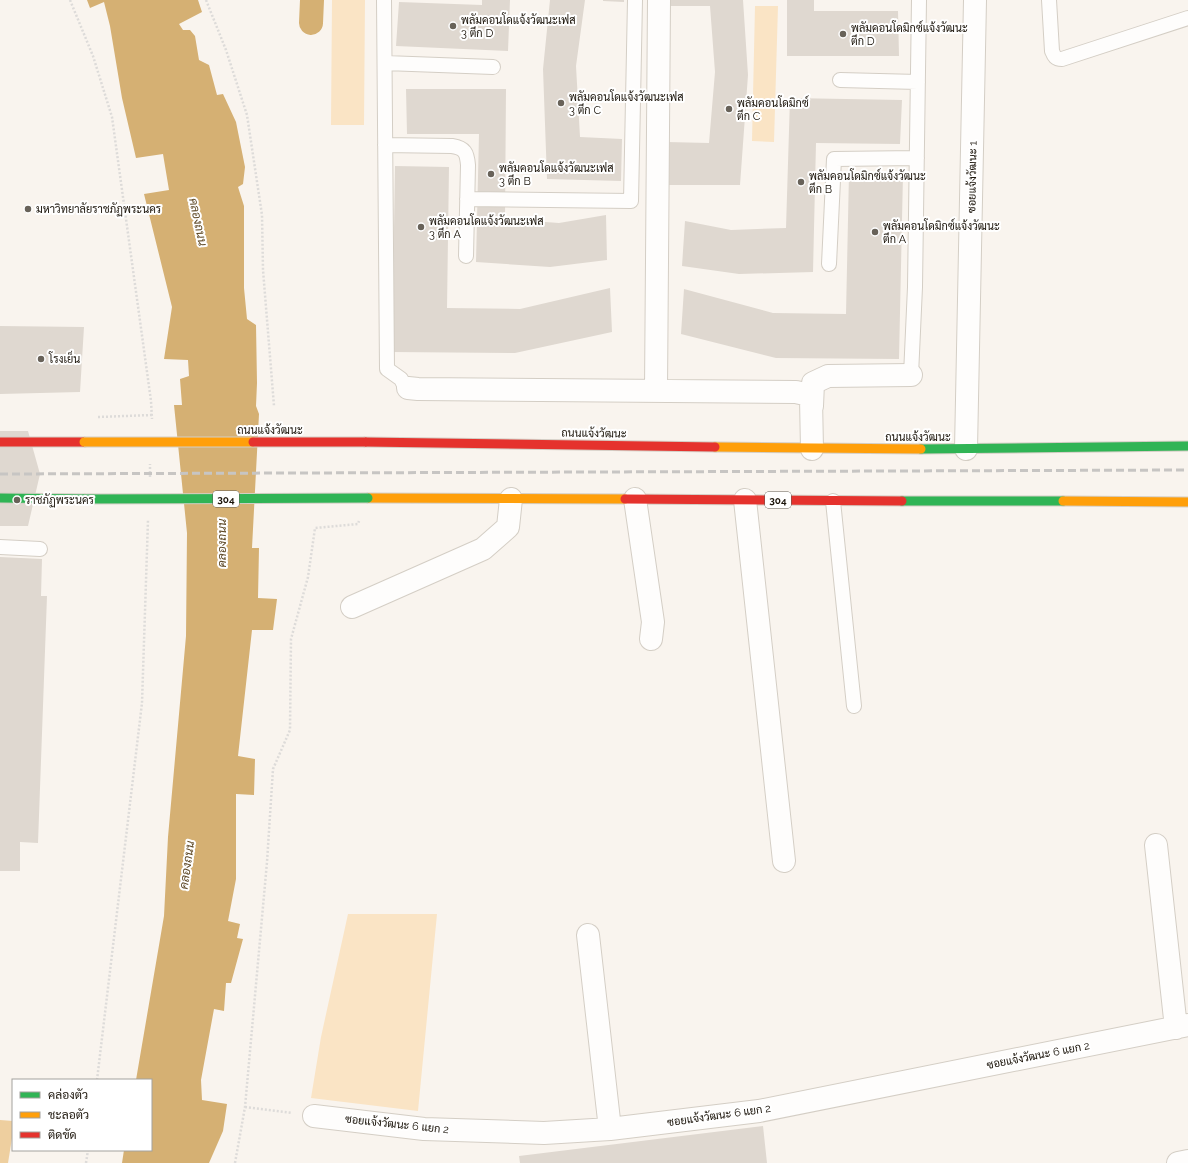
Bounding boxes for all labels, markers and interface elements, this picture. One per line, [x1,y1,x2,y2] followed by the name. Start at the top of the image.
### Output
[461,12,576,40] place label: พลัมคอนโดแจ้งวัฒนะเฟส 3 ตึก D
[851,20,968,48] place label: พลัมคอนโดมิกซ์แจ้งวัฒนะ ตึก D
[448,21,458,31] marker: พลัมคอนโดแจ้งวัฒนะเฟส 3 ตึก D
[838,29,848,39] marker: พลัมคอนโดมิกซ์แจ้งวัฒนะ ตึก D
[569,89,684,117] place label: พลัมคอนโดแจ้งวัฒนะเฟส 3 ตึก C
[737,95,809,123] place label: พลัมคอนโดมิกซ์ ตึก C
[556,98,566,108] marker: พลัมคอนโดแจ้งวัฒนะเฟส 3 ตึก C
[724,104,734,114] marker: พลัมคอนโดมิกซ์ ตึก C
[964,141,980,213] street label: ซอยแจ้งวัฒนะ 1
[499,160,614,188] place label: พลัมคอนโดแจ้งวัฒนะเฟส 3 ตึก B
[809,168,926,196] place label: พลัมคอนโดมิกซ์แจ้งวัฒนะ ตึก B
[486,169,496,179] marker: พลัมคอนโดแจ้งวัฒนะเฟส 3 ตึก B
[796,177,806,187] marker: พลัมคอนโดมิกซ์แจ้งวัฒนะ ตึก B
[186,197,210,248] water label: คลองถนน
[36,202,161,217] place label: มหาวิทยาลัยราชภัฏพระนคร
[23,204,33,214] marker: มหาวิทยาลัยราชภัฏพระนคร
[429,213,544,241] place label: พลัมคอนโดแจ้งวัฒนะเฟส 3 ตึก A
[883,218,1000,246] place label: พลัมคอนโดมิกซ์แจ้งวัฒนะ ตึก A
[416,222,426,232] marker: พลัมคอนโดแจ้งวัฒนะเฟส 3 ตึก A
[870,227,880,237] marker: พลัมคอนโดมิกซ์แจ้งวัฒนะ ตึก A
[48,350,80,366] place label: โรงเย็น
[36,354,46,364] marker: โรงเย็น
[237,423,303,437] street label: ถนนแจ้งวัฒนะ
[561,425,627,441] street label: ถนนแจ้งวัฒนะ
[885,430,951,444] street label: ถนนแจ้งวัฒนะ
[213,491,239,507] road number: 304
[765,492,791,508] road number: 304
[25,493,94,508] place label: ราชภัฏพระนคร
[12,495,22,505] marker: ราชภัฏพระนคร
[215,518,229,567] water label: คลองถนน
[177,839,197,890] water label: คลองถนน
[985,1038,1091,1072] street label: ซอยแจ้งวัฒนะ 6 แยก 2
[12,1079,152,1151] legend
[48,1088,88,1102] text: คล่องตัว
[666,1101,772,1129] street label: ซอยแจ้งวัฒนะ 6 แยก 2
[48,1108,89,1122] text: ชะลอตัว
[344,1112,450,1136] street label: ซอยแจ้งวัฒนะ 6 แยก 2
[48,1128,77,1142] text: ติดขัด

